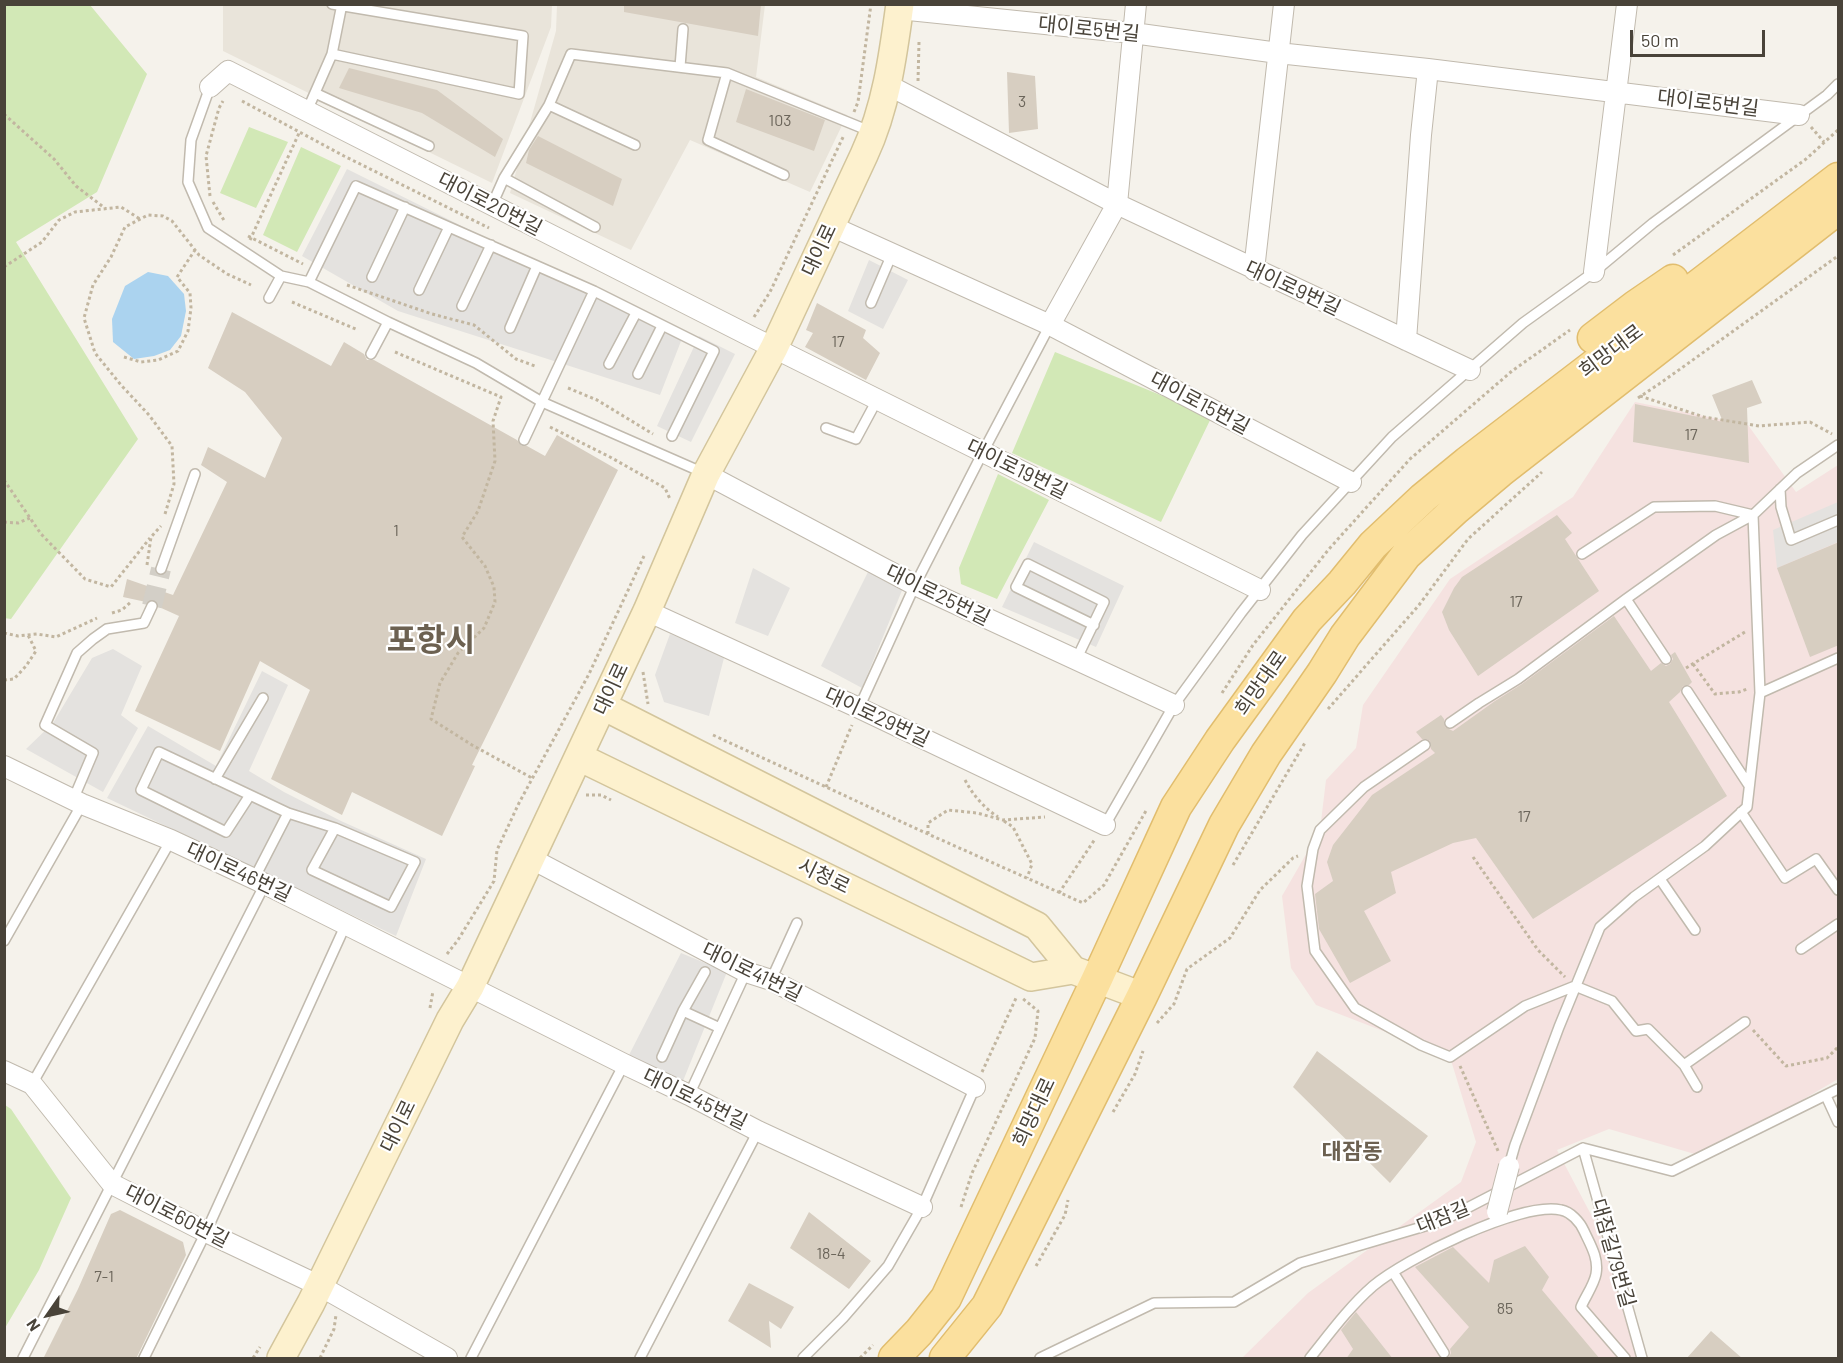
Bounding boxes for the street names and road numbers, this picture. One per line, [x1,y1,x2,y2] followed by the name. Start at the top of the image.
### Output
[1037,12,1141,46] street label: 대이로5번길
[1656,85,1760,121] street label: 대이로5번길
[434,167,546,241] street label: 대이로20번길
[796,220,842,280] street label: 대이로
[1242,255,1344,321] street label: 대이로9번길
[1574,319,1648,383] street label: 희망대로
[1146,367,1254,439] street label: 대이로15번길
[963,434,1071,504] street label: 대이로19번길
[882,559,994,631] street label: 대이로25번길
[1230,646,1292,720] street label: 희망대로
[588,659,634,719] street label: 대이로
[821,682,933,752] street label: 대이로29번길
[183,837,295,907] street label: 대이로46번길
[794,853,854,899] street label: 시청로
[698,938,806,1006] street label: 대이로41번길
[639,1063,751,1135] street label: 대이로45번길
[1008,1074,1060,1150] street label: 희망대로
[375,1096,421,1156] street label: 대이로
[121,1180,233,1252] street label: 대이로60번길
[1413,1196,1473,1238] street label: 대잠길
[1586,1196,1640,1310] street label: 대잠길79번길

